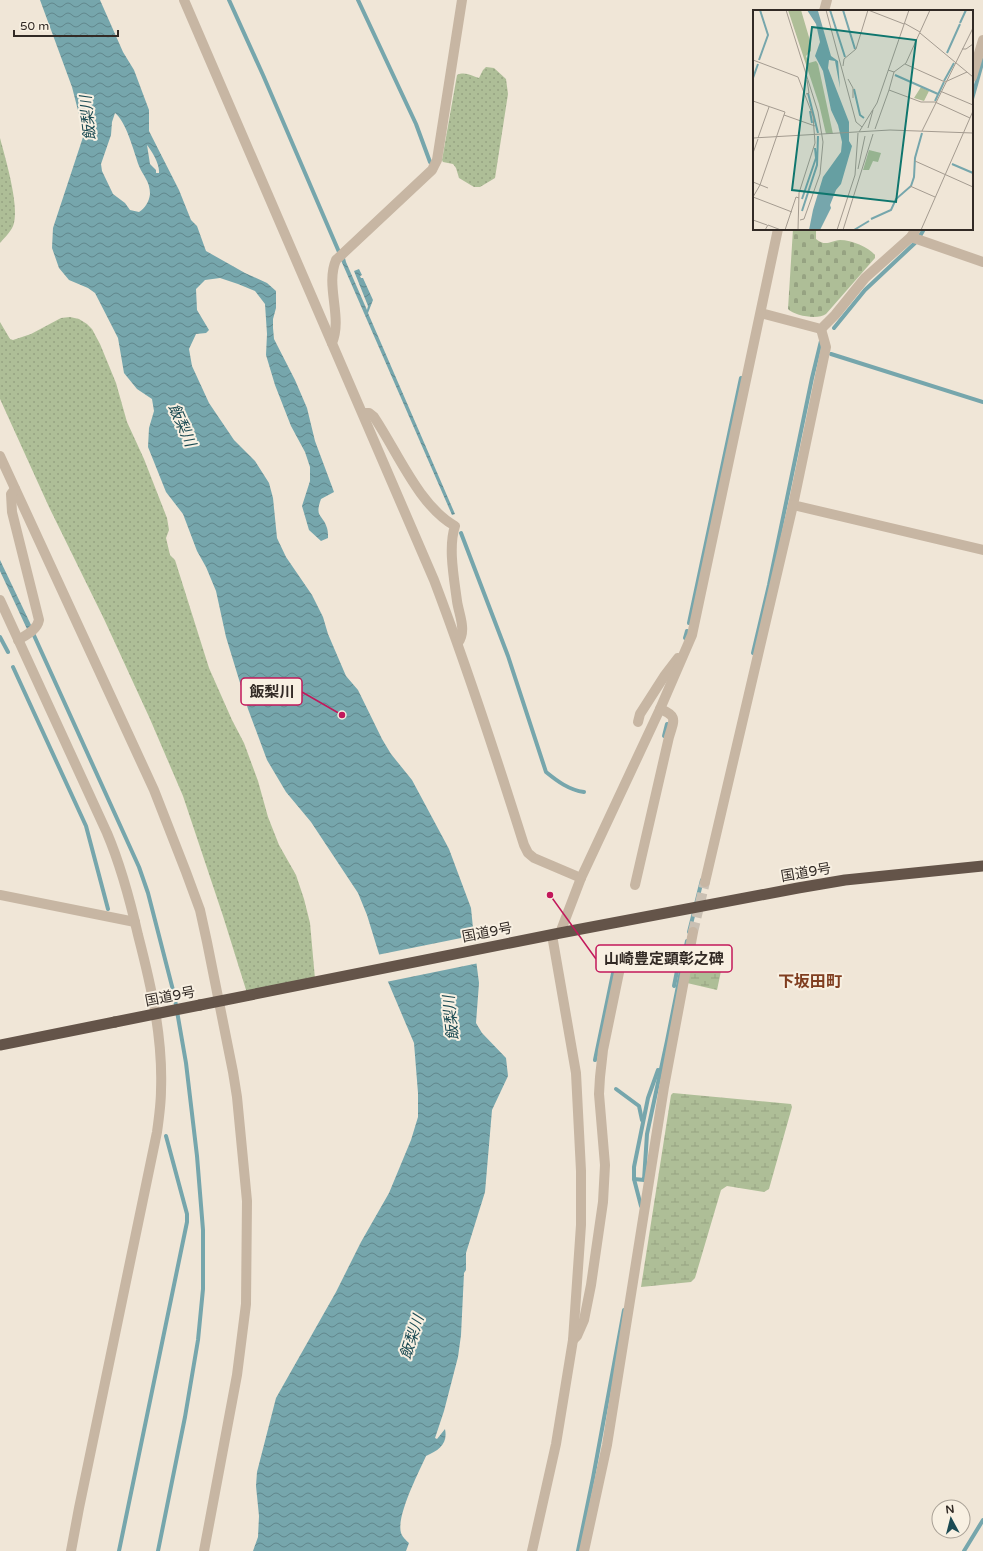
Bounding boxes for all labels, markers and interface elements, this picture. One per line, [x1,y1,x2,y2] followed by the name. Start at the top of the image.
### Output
[753,10,973,230] inset map
[14,12,118,38] scale bar
[20,19,49,33] text: 50 m
[76,93,99,141] water label: 飯梨川
[165,401,200,451] water label: 飯梨川
[241,678,302,705] callout: 飯梨川
[249,683,295,701] text: 飯梨川
[780,860,833,885] street label: 国道9号
[461,919,514,946] street label: 国道9号
[596,945,732,972] callout: 山崎豊定顕彰之碑
[604,950,724,968] text: 山崎豊定顕彰之碑
[778,972,842,992] district label: 下坂田町
[144,983,197,1010] street label: 国道9号
[439,993,462,1041] water label: 飯梨川
[396,1311,428,1361] water label: 飯梨川
[931,1499,971,1539] north arrow
[945,1503,955,1517] text: N

